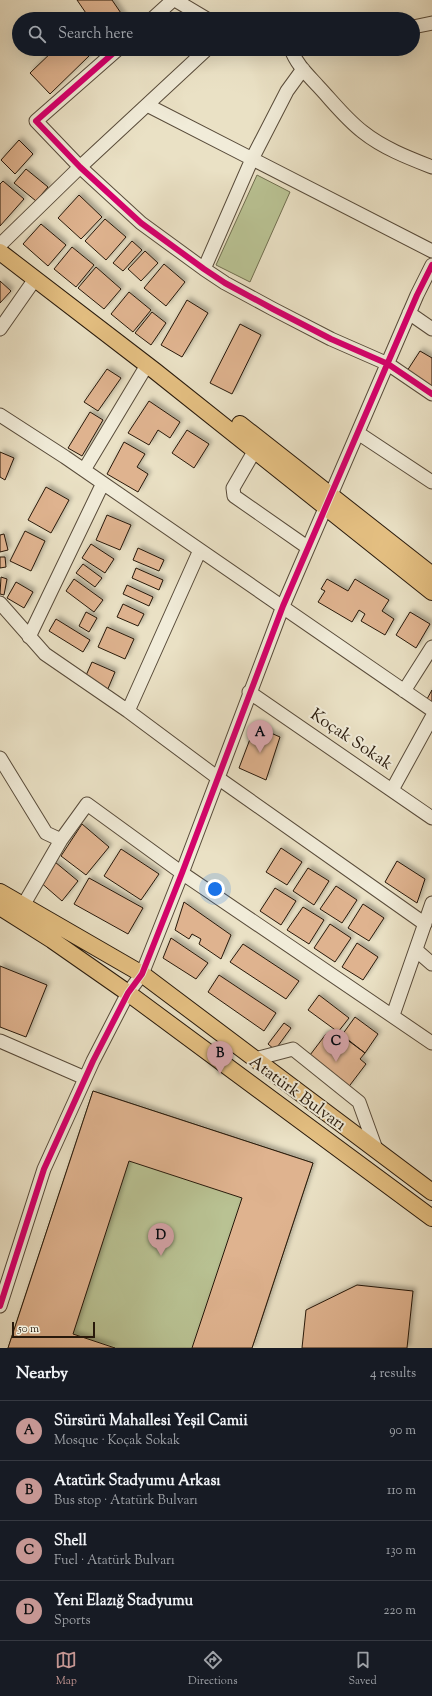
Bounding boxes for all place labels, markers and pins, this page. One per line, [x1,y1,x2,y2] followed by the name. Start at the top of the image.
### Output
[247,720,273,753] pin: A
[323,1029,349,1062] pin: C
[207,1041,233,1074] pin: B
[148,1223,174,1256] pin: D

